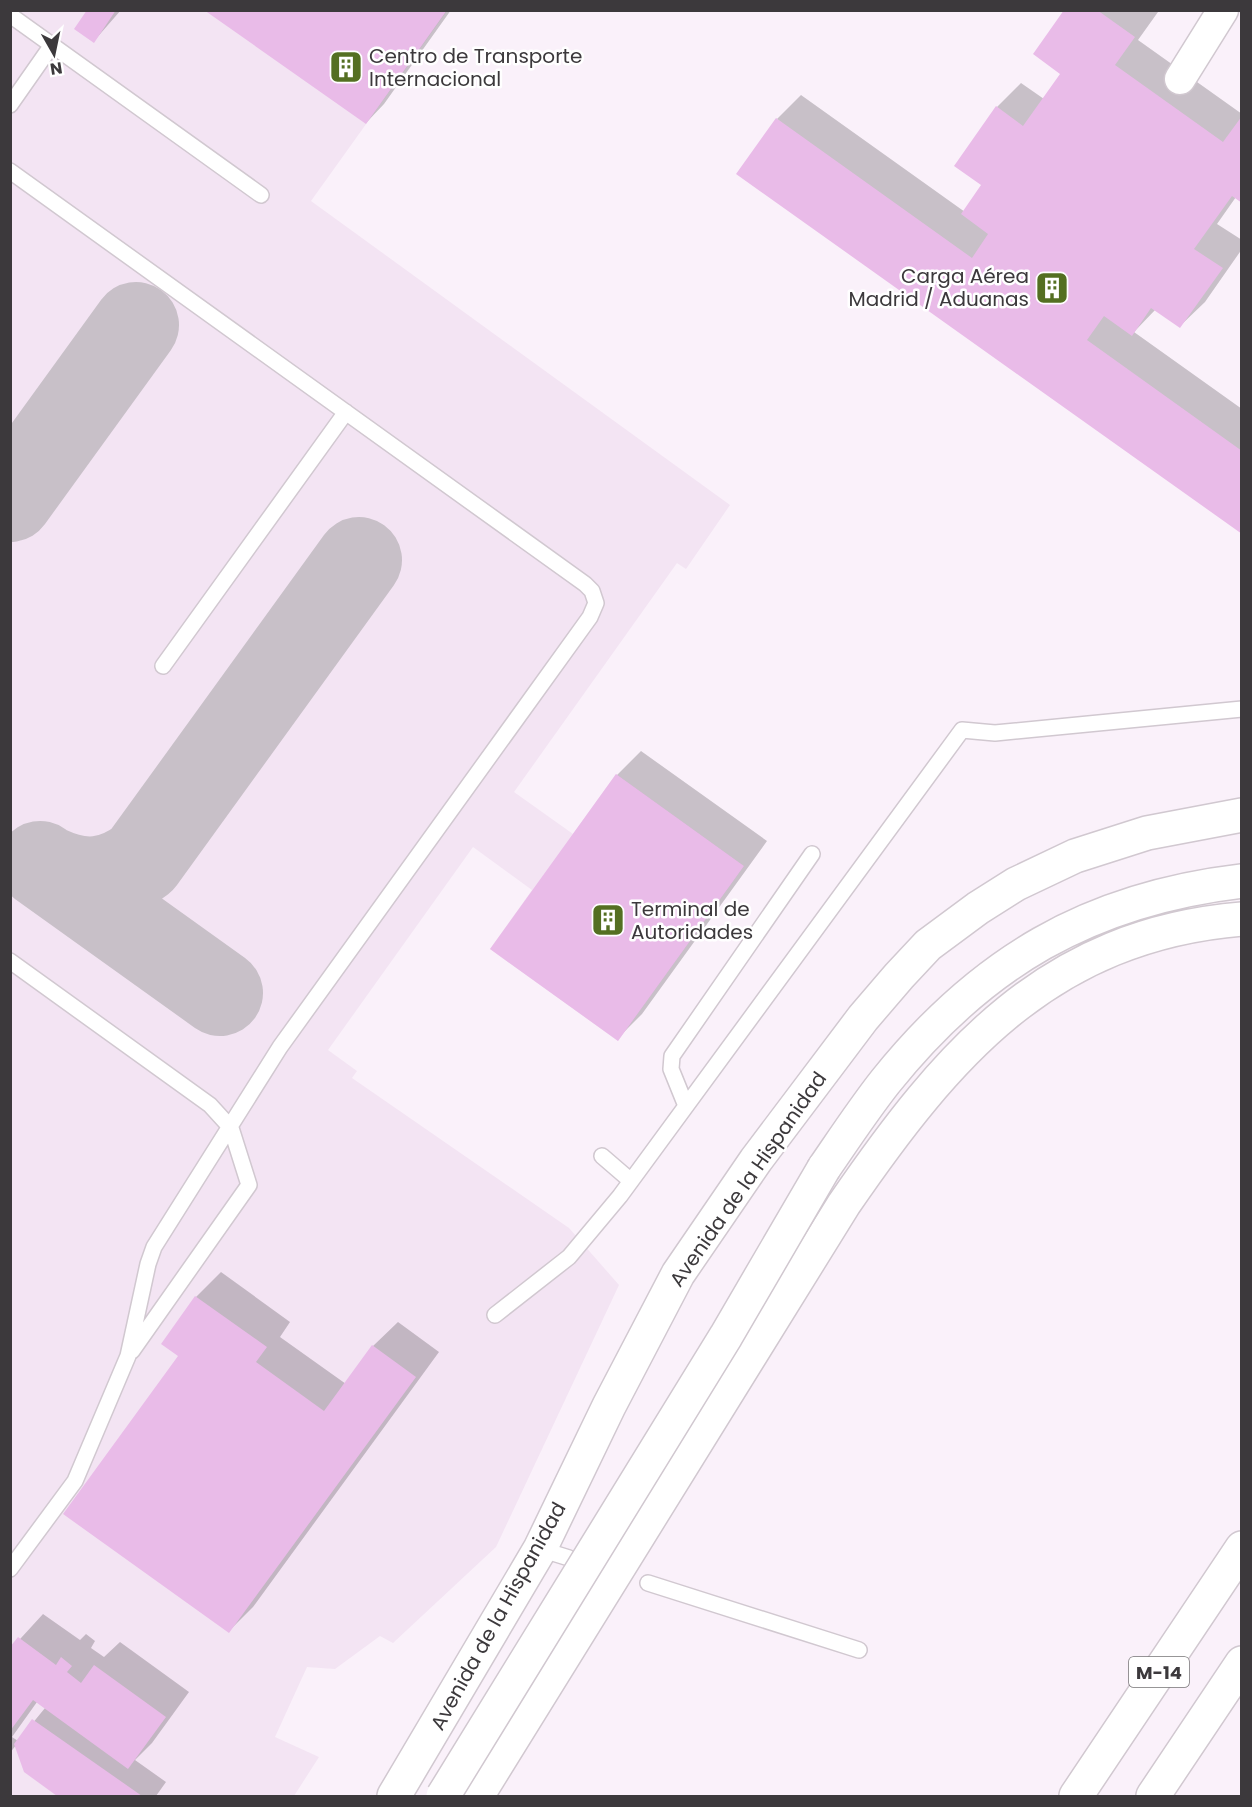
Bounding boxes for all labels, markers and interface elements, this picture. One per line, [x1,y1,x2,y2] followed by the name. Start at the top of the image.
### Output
[24,24,84,84] north arrow
[369,42,582,93] place label: Centro de Transporte Internacional
[328,49,364,85] building icon: Centro de Transporte Internacional
[49,56,64,81] text: N
[849,262,1029,313] place label: Carga Aérea Madrid / Aduanas
[1034,270,1070,306] building icon: Carga Aérea Madrid / Aduanas
[631,895,753,946] place label: Terminal de Autoridades
[590,902,626,938] building icon: Terminal de Autoridades
[663,1066,833,1292] street label: Avenida de la Hispanidad
[424,1497,572,1735] street label: Avenida de la Hispanidad
[1129,1657,1189,1687] road number: M-14

